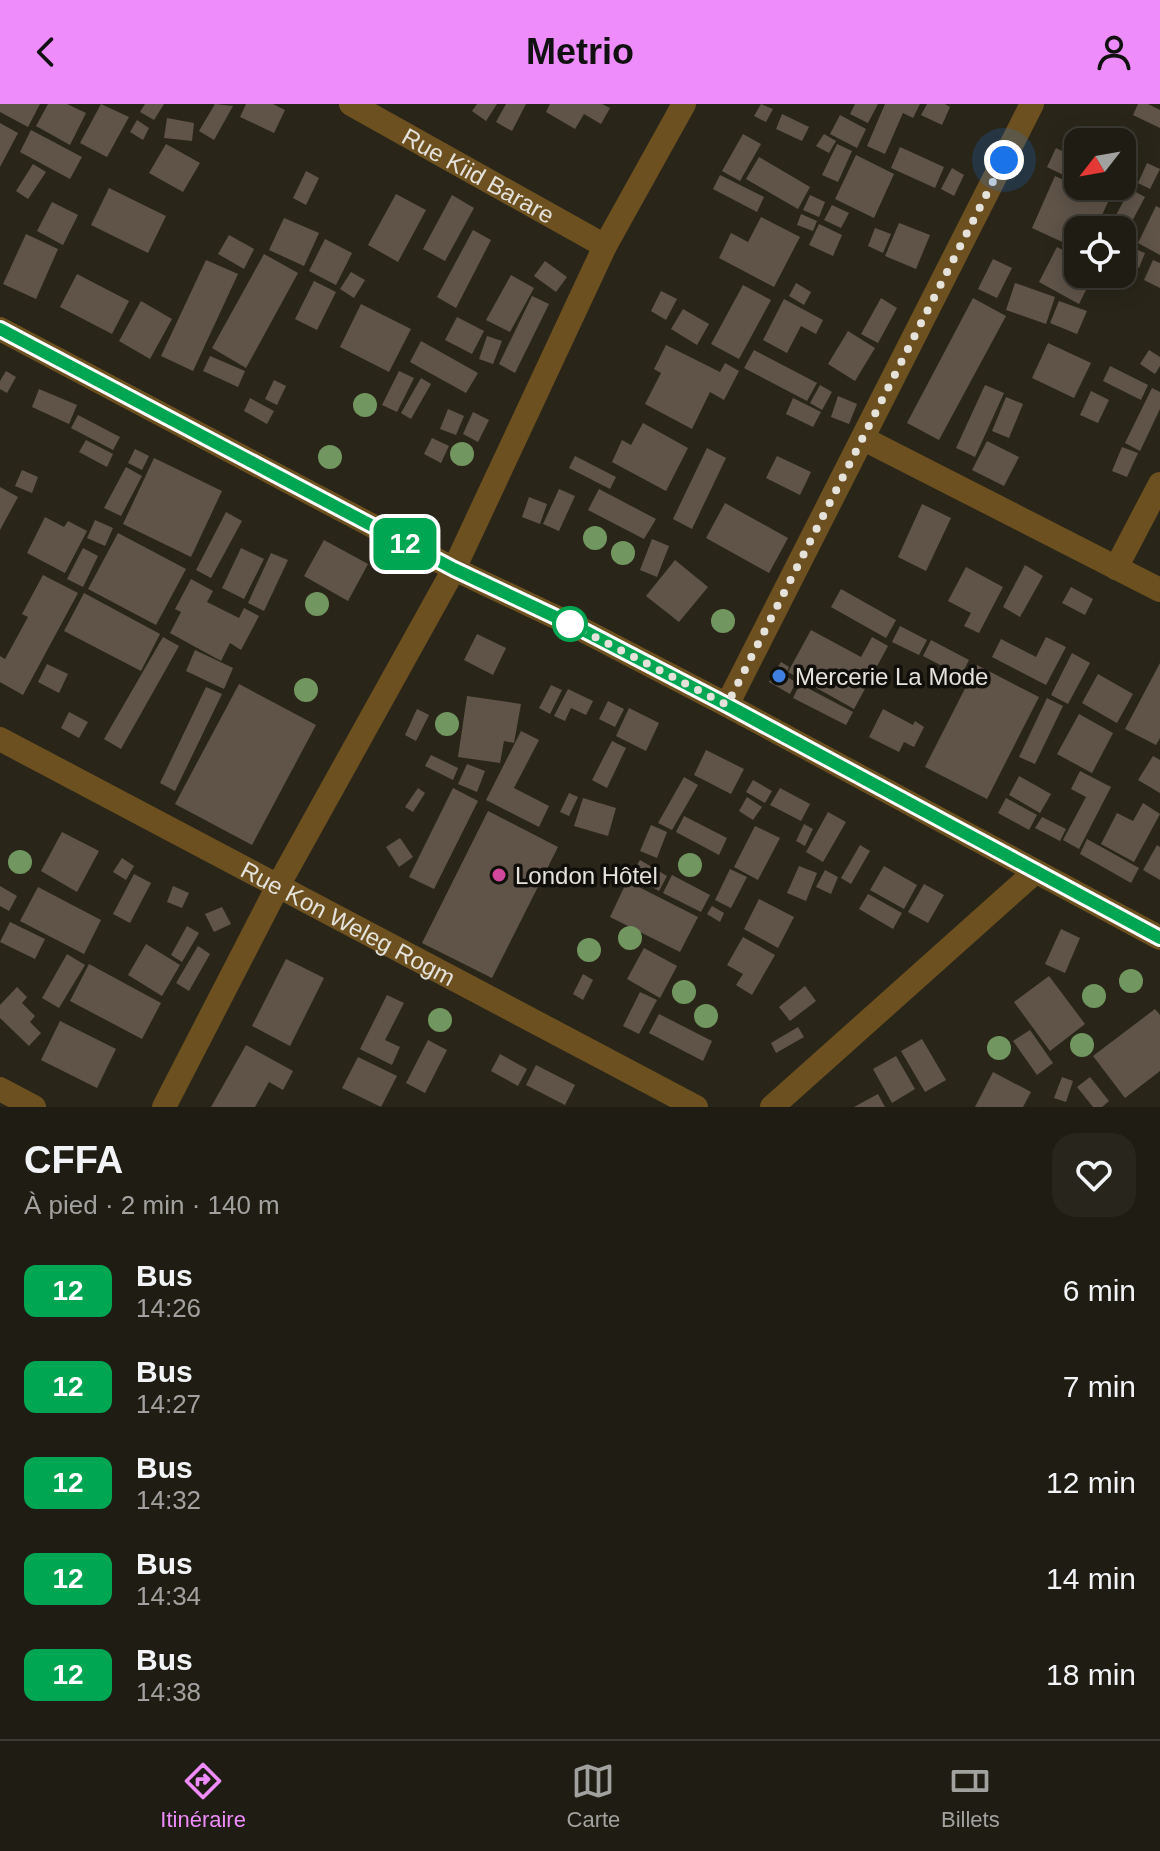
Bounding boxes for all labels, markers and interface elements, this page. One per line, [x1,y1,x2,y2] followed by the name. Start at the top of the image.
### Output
[24,30,68,74] icon: back
[1092,30,1136,74] icon: person
[526,31,634,72] text: Metrio
[398,122,559,228] street label: Rue Kiid Barare
[1064,128,1136,200] north arrow
[1064,128,1136,288] map controls
[984,140,1024,180] your location
[1064,216,1136,288] button: locate
[369,518,441,570] line badge: 12
[389,528,421,559] text: 12
[553,607,587,641] unlabelled marker
[795,663,988,690] place label: Mercerie La Mode
[770,667,788,685] marker: Mercerie La Mode
[237,855,460,991] street label: Rue Kon Weleg Rogm
[515,862,658,889] place label: London Hôtel
[490,866,508,884] marker: London Hôtel
[1052,1133,1136,1217] button: heart
[24,1139,123,1181] text: CFFA
[24,1190,280,1220] text: À pied · 2 min · 140 m
[136,1259,193,1292] text: Bus
[1063,1274,1136,1307] text: 6 min
[52,1275,84,1306] text: 12
[136,1293,201,1323] text: 14:26
[136,1355,193,1388] text: Bus
[1063,1370,1136,1403] text: 7 min
[52,1371,84,1402] text: 12
[136,1389,201,1419] text: 14:27
[136,1451,193,1484] text: Bus
[1046,1466,1136,1499] text: 12 min
[52,1467,84,1498] text: 12
[136,1485,201,1515] text: 14:32
[136,1547,193,1580] text: Bus
[1046,1562,1136,1595] text: 14 min
[52,1563,84,1594] text: 12
[136,1581,201,1611] text: 14:34
[136,1643,193,1676] text: Bus
[1046,1658,1136,1691] text: 18 min
[52,1659,84,1690] text: 12
[136,1677,201,1707] text: 14:38
[160,1759,246,1833] tab: Itinéraire
[567,1759,620,1833] tab: Carte
[941,1759,1000,1833] tab: Billets

